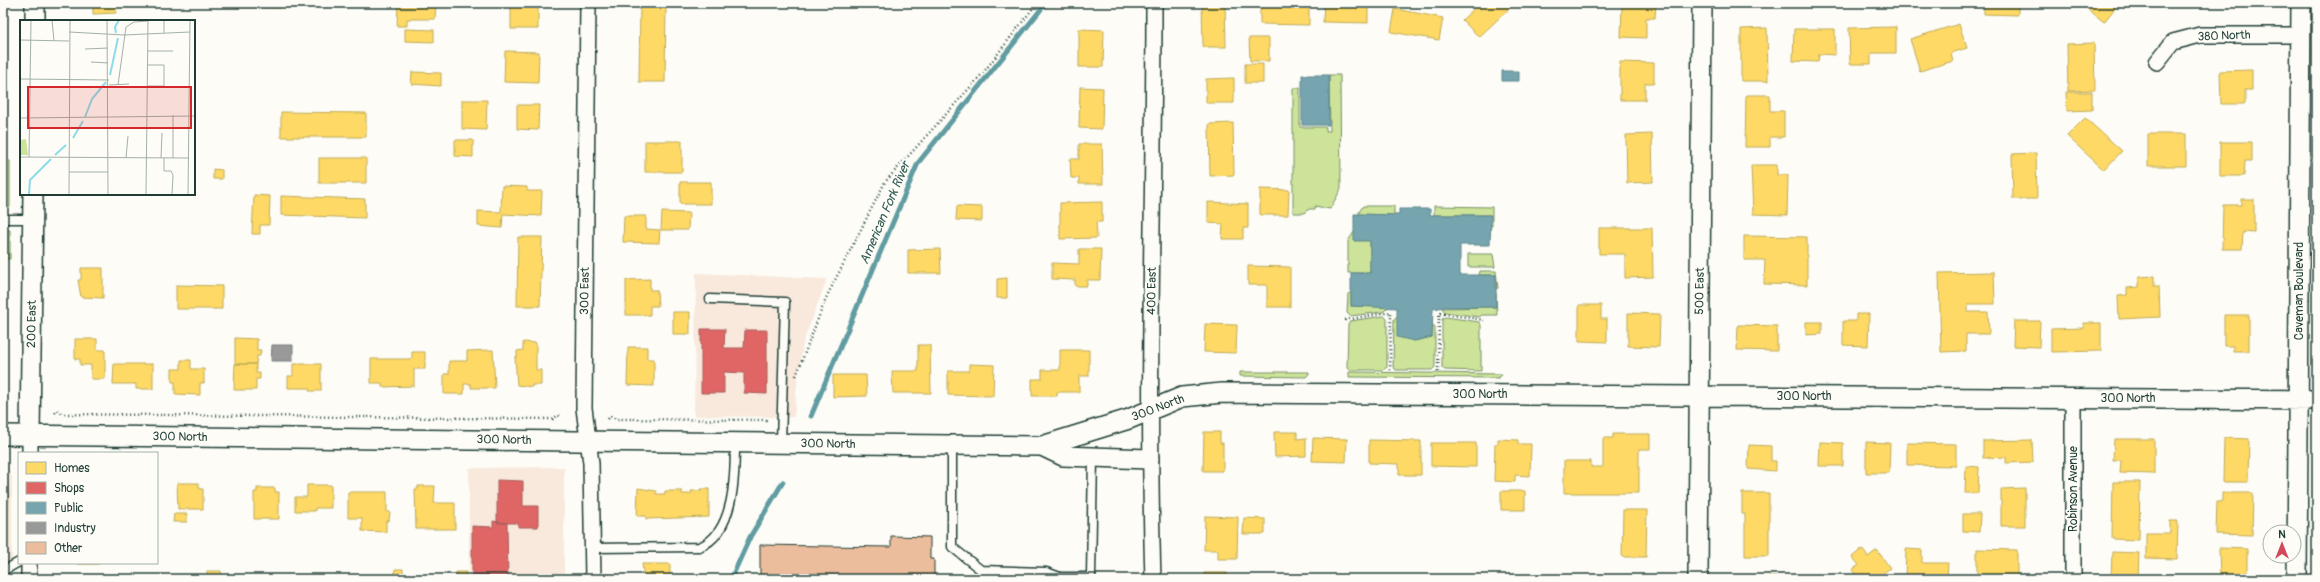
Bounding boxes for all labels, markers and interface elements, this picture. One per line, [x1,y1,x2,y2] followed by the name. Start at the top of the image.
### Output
[20,20,195,195] inset map
[2197,28,2251,44] street label: 380 North
[856,157,915,267] water label: American Fork River
[2292,242,2307,340] street label: Caveman Boulevard
[577,267,593,315] street label: 300 East
[1144,267,1160,315] street label: 400 East
[1692,267,1708,315] street label: 500 East
[24,300,40,348] street label: 200 East
[1453,387,1508,402] street label: 300 North
[1777,389,1832,404] street label: 300 North
[1130,391,1187,425] street label: 300 North
[2101,391,2156,406] street label: 300 North
[152,429,208,445] street label: 300 North
[476,432,532,448] street label: 300 North
[800,436,856,452] street label: 300 North
[2066,446,2081,532] street label: Robinson Avenue
[18,452,158,564] legend
[54,461,90,476] text: Homes
[54,481,85,496] text: Shops
[54,501,84,516] text: Public
[54,521,96,536] text: Industry
[2262,524,2302,564] north arrow
[2278,528,2286,541] text: N
[54,541,83,556] text: Other

